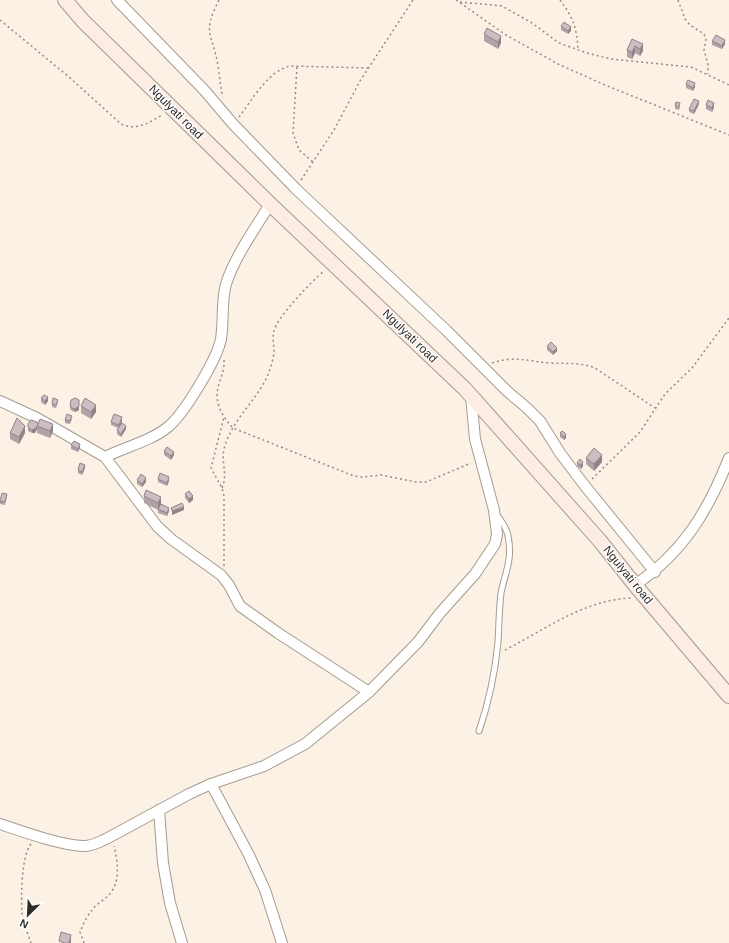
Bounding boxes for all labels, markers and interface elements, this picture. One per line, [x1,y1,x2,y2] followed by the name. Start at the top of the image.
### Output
[146,82,206,142] street label: Ngulyati road
[380,306,440,366] street label: Ngulyati road
[600,543,656,607] street label: Ngulyati road
[8,895,48,935] north arrow
[18,917,30,931] text: N

